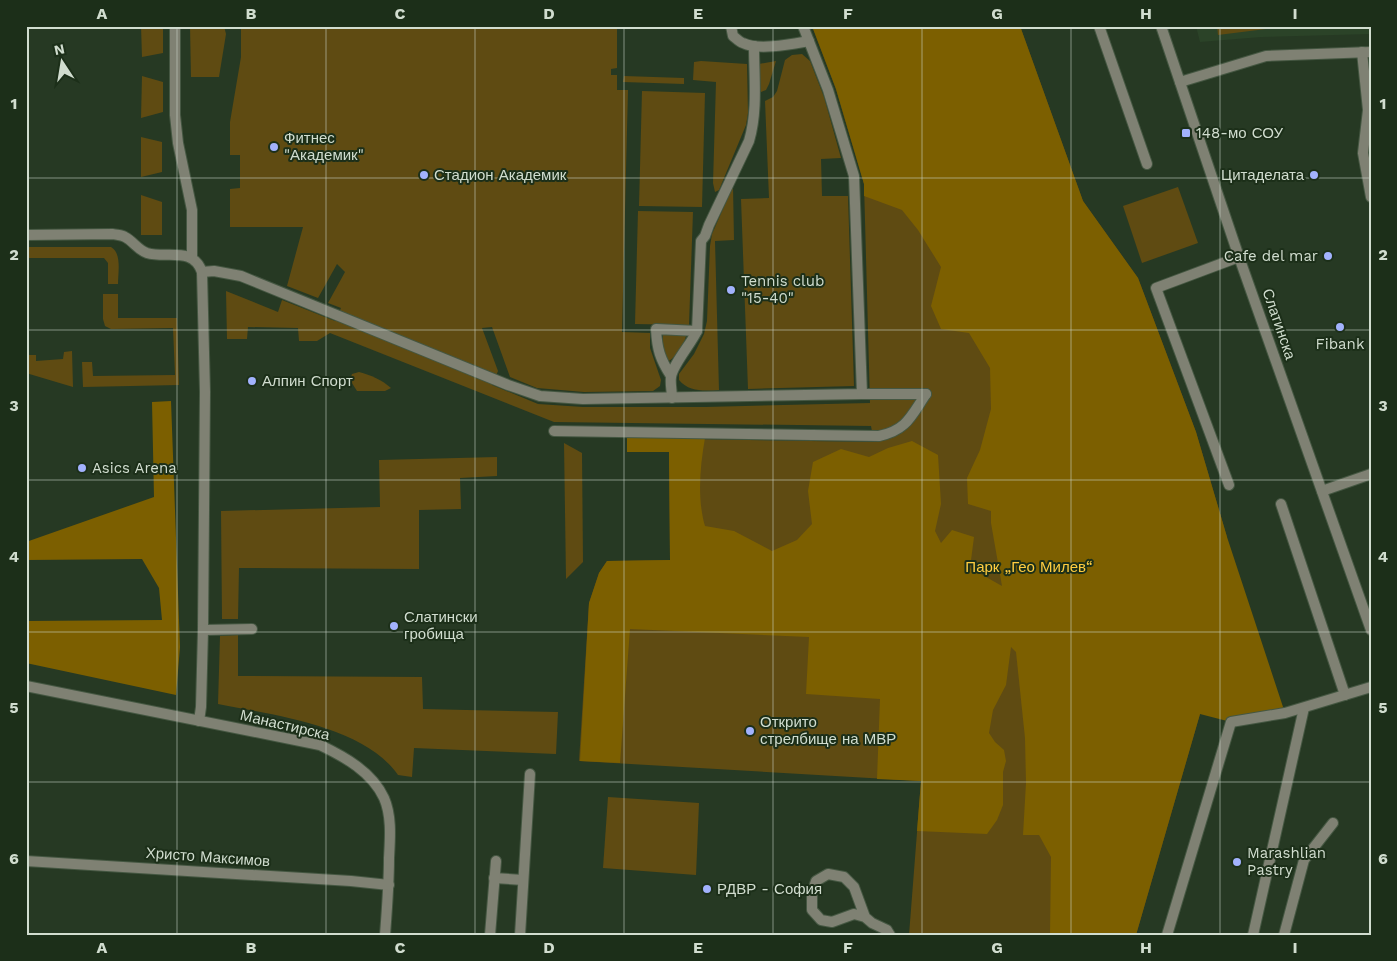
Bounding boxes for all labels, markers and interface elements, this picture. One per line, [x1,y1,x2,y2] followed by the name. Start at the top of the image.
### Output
[97,4,108,23] text: A
[246,4,257,23] text: B
[395,4,406,23] text: C
[543,4,555,23] text: D
[693,4,703,23] text: E
[843,4,853,23] text: F
[991,4,1003,23] text: G
[1140,4,1152,23] text: H
[1292,4,1298,23] text: I
[38,38,88,88] north arrow
[53,40,66,58] text: N
[11,94,17,113] text: 1
[1380,94,1386,113] text: 1
[1196,124,1284,142] place label: 148-мо СОУ
[1180,127,1192,139] marker: 148-мо СОУ
[284,129,364,164] place label: Фитнес "Академик"
[268,141,280,153] marker: Фитнес "Академик"
[434,166,567,184] place label: Стадион Академик
[1221,166,1305,184] place label: Цитаделата
[418,169,430,181] marker: Стадион Академик
[1308,169,1320,181] marker: Цитаделата
[9,245,19,264] text: 2
[1378,245,1388,264] text: 2
[1224,247,1318,265] place label: Cafe del mar
[1322,250,1334,262] marker: Cafe del mar
[741,272,824,307] place label: Tennis club "15-40"
[725,284,737,296] marker: Tennis club "15-40"
[1258,286,1300,362] street label: Слатинска
[1334,321,1346,333] marker: Fibank
[1316,335,1365,353] place label: Fibank
[262,372,353,390] place label: Алпин Спорт
[246,375,258,387] marker: Алпин Спорт
[9,396,19,415] text: 3
[1378,396,1388,415] text: 3
[92,459,177,477] place label: Asics Arena
[76,462,88,474] marker: Asics Arena
[9,547,19,566] text: 4
[1378,547,1388,566] text: 4
[965,558,1093,576] park label: Парк „Гео Милев“
[404,608,478,643] place label: Слатински гробища
[388,620,400,632] marker: Слатински гробища
[9,698,19,717] text: 5
[1378,698,1388,717] text: 5
[238,706,332,744] street label: Манастирска
[760,713,896,748] place label: Открито стрелбище на МВР
[744,725,756,737] marker: Открито стрелбище на МВР
[145,844,271,870] street label: Христо Максимов
[1247,844,1326,879] place label: Marashlian Pastry
[9,849,19,868] text: 6
[1378,849,1388,868] text: 6
[1231,856,1243,868] marker: Marashlian Pastry
[717,880,822,898] place label: РДВР - София
[701,883,713,895] marker: РДВР - София
[97,938,108,957] text: A
[246,938,257,957] text: B
[395,938,406,957] text: C
[543,938,555,957] text: D
[693,938,703,957] text: E
[843,938,853,957] text: F
[991,938,1003,957] text: G
[1140,938,1152,957] text: H
[1292,938,1298,957] text: I

